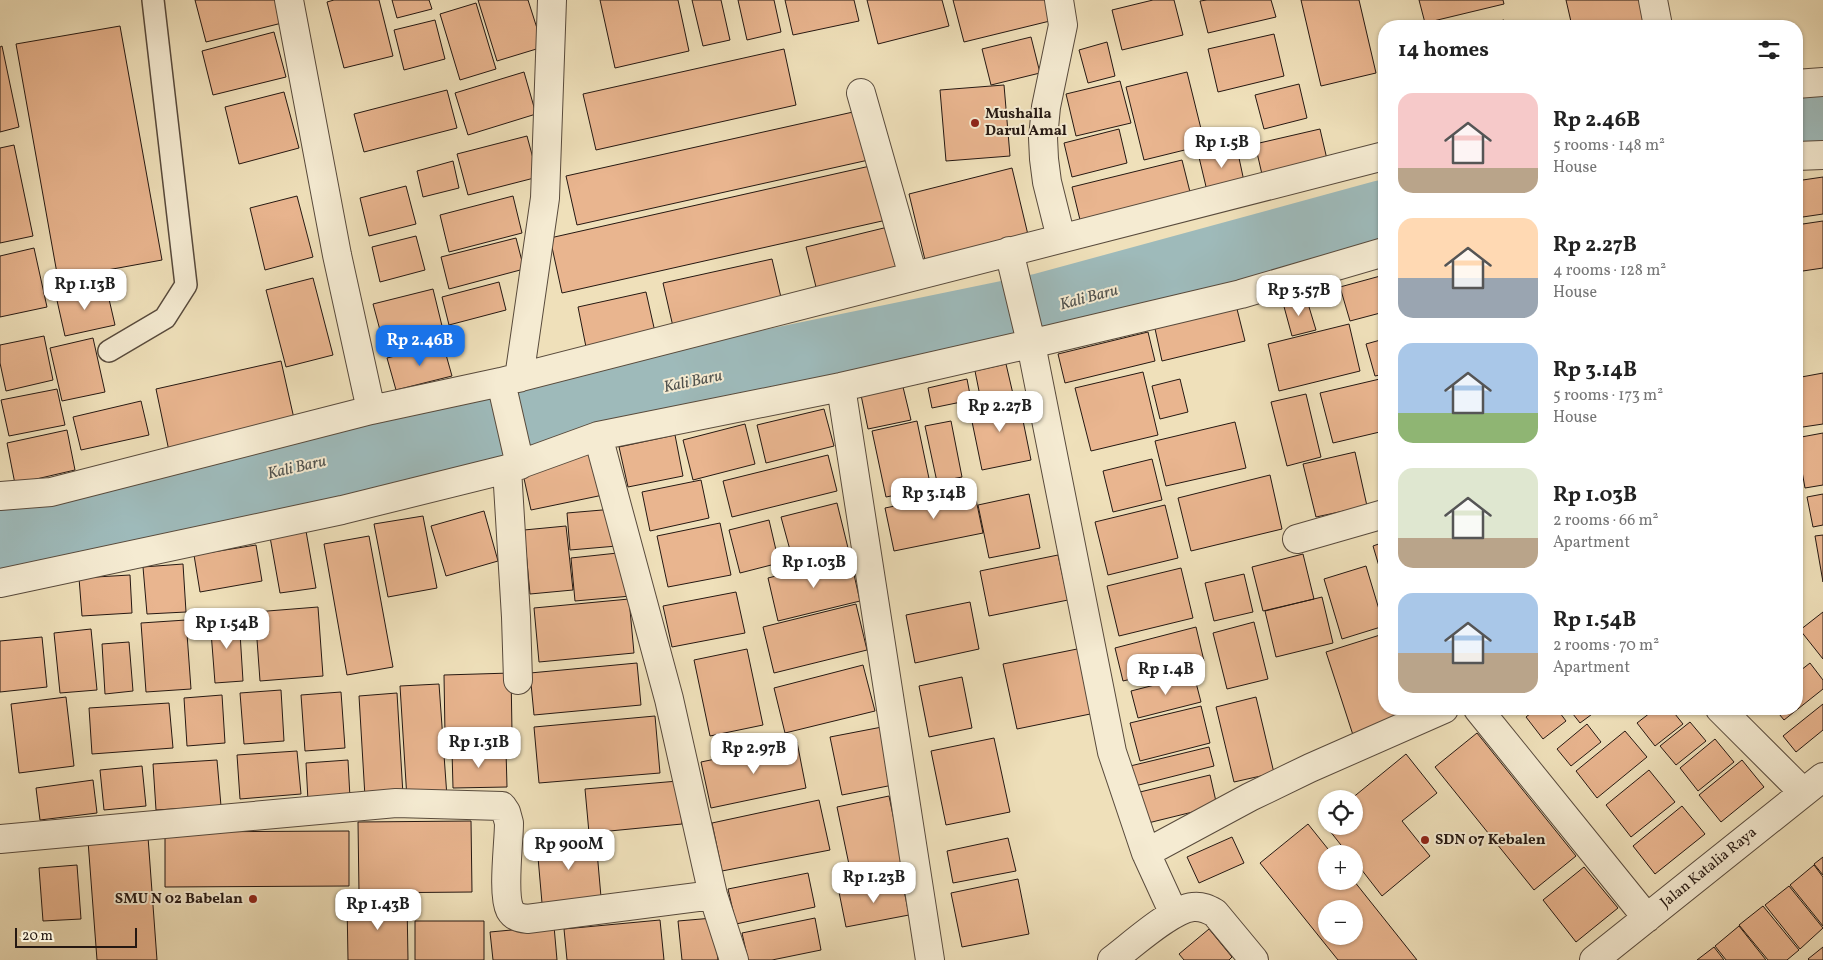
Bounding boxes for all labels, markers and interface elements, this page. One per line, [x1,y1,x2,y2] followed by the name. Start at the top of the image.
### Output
[1398,36,1489,65] text: 14 homes
[1755,36,1783,64] icon: filters
[985,104,1067,142] place label: Mushalla Darul Amal
[1553,106,1640,135] text: Rp 2.46B
[1438,113,1498,173] icon: home
[969,117,981,129] marker: Mushalla Darul Amal
[1176,126,1268,169] pin: Rp 1.5B
[1195,132,1249,154] text: Rp 1.5B
[1553,135,1665,157] text: 5 rooms · 148 m²
[1553,157,1597,179] text: House
[1553,231,1637,260] text: Rp 2.27B
[1438,238,1498,298] icon: home
[1553,260,1666,282] text: 4 rooms · 128 m²
[33,268,137,311] pin: Rp 1.13B
[55,274,115,296] text: Rp 1.13B
[1247,274,1351,317] pin: Rp 3.57B
[1057,280,1121,316] water label: Kali Baru
[1267,280,1331,302] text: Rp 3.57B
[1553,282,1597,304] text: House
[368,324,472,367] pin: Rp 2.46B
[387,330,453,352] text: Rp 2.46B
[1553,356,1637,385] text: Rp 3.14B
[1438,363,1498,423] icon: home
[662,365,724,399] water label: Kali Baru
[1553,385,1663,407] text: 5 rooms · 173 m²
[948,390,1052,433] pin: Rp 2.27B
[968,396,1032,418] text: Rp 2.27B
[1553,407,1597,429] text: House
[265,451,329,485] water label: Kali Baru
[882,478,986,520] pin: Rp 3.14B
[1553,481,1637,510] text: Rp 1.03B
[902,483,966,505] text: Rp 3.14B
[1438,488,1498,548] icon: home
[1553,510,1659,532] text: 2 rooms · 66 m²
[1553,532,1630,554] text: Apartment
[762,546,866,589] pin: Rp 1.03B
[782,552,846,574] text: Rp 1.03B
[1553,606,1636,635] text: Rp 1.54B
[175,608,279,650] pin: Rp 1.54B
[195,613,259,635] text: Rp 1.54B
[1438,613,1498,673] icon: home
[1553,635,1659,657] text: 2 rooms · 70 m²
[1120,654,1212,696] pin: Rp 1.4B
[1553,657,1630,679] text: Apartment
[1138,659,1194,681] text: Rp 1.4B
[427,726,531,769] pin: Rp 1.31B
[449,732,509,754] text: Rp 1.31B
[702,732,806,775] pin: Rp 2.97B
[722,738,786,760] text: Rp 2.97B
[1318,790,1363,945] map controls
[1318,790,1363,835] button: locate
[1656,822,1762,914] street label: Jalan Katalia Raya
[523,828,615,871] pin: Rp 900M
[1435,830,1546,851] place label: SDN 07 Kebalen
[535,834,603,856] text: Rp 900M
[1419,834,1431,846] marker: SDN 07 Kebalen
[1318,845,1363,890] button: +
[822,862,926,904] pin: Rp 1.23B
[843,867,905,889] text: Rp 1.23B
[326,888,430,931] pin: Rp 1.43B
[115,889,243,910] place label: SMU N 02 Babelan
[247,893,259,905] marker: SMU N 02 Babelan
[346,894,410,916] text: Rp 1.43B
[1318,900,1363,945] button: −
[15,925,138,948] scale bar
[22,927,53,946] text: 20 m

